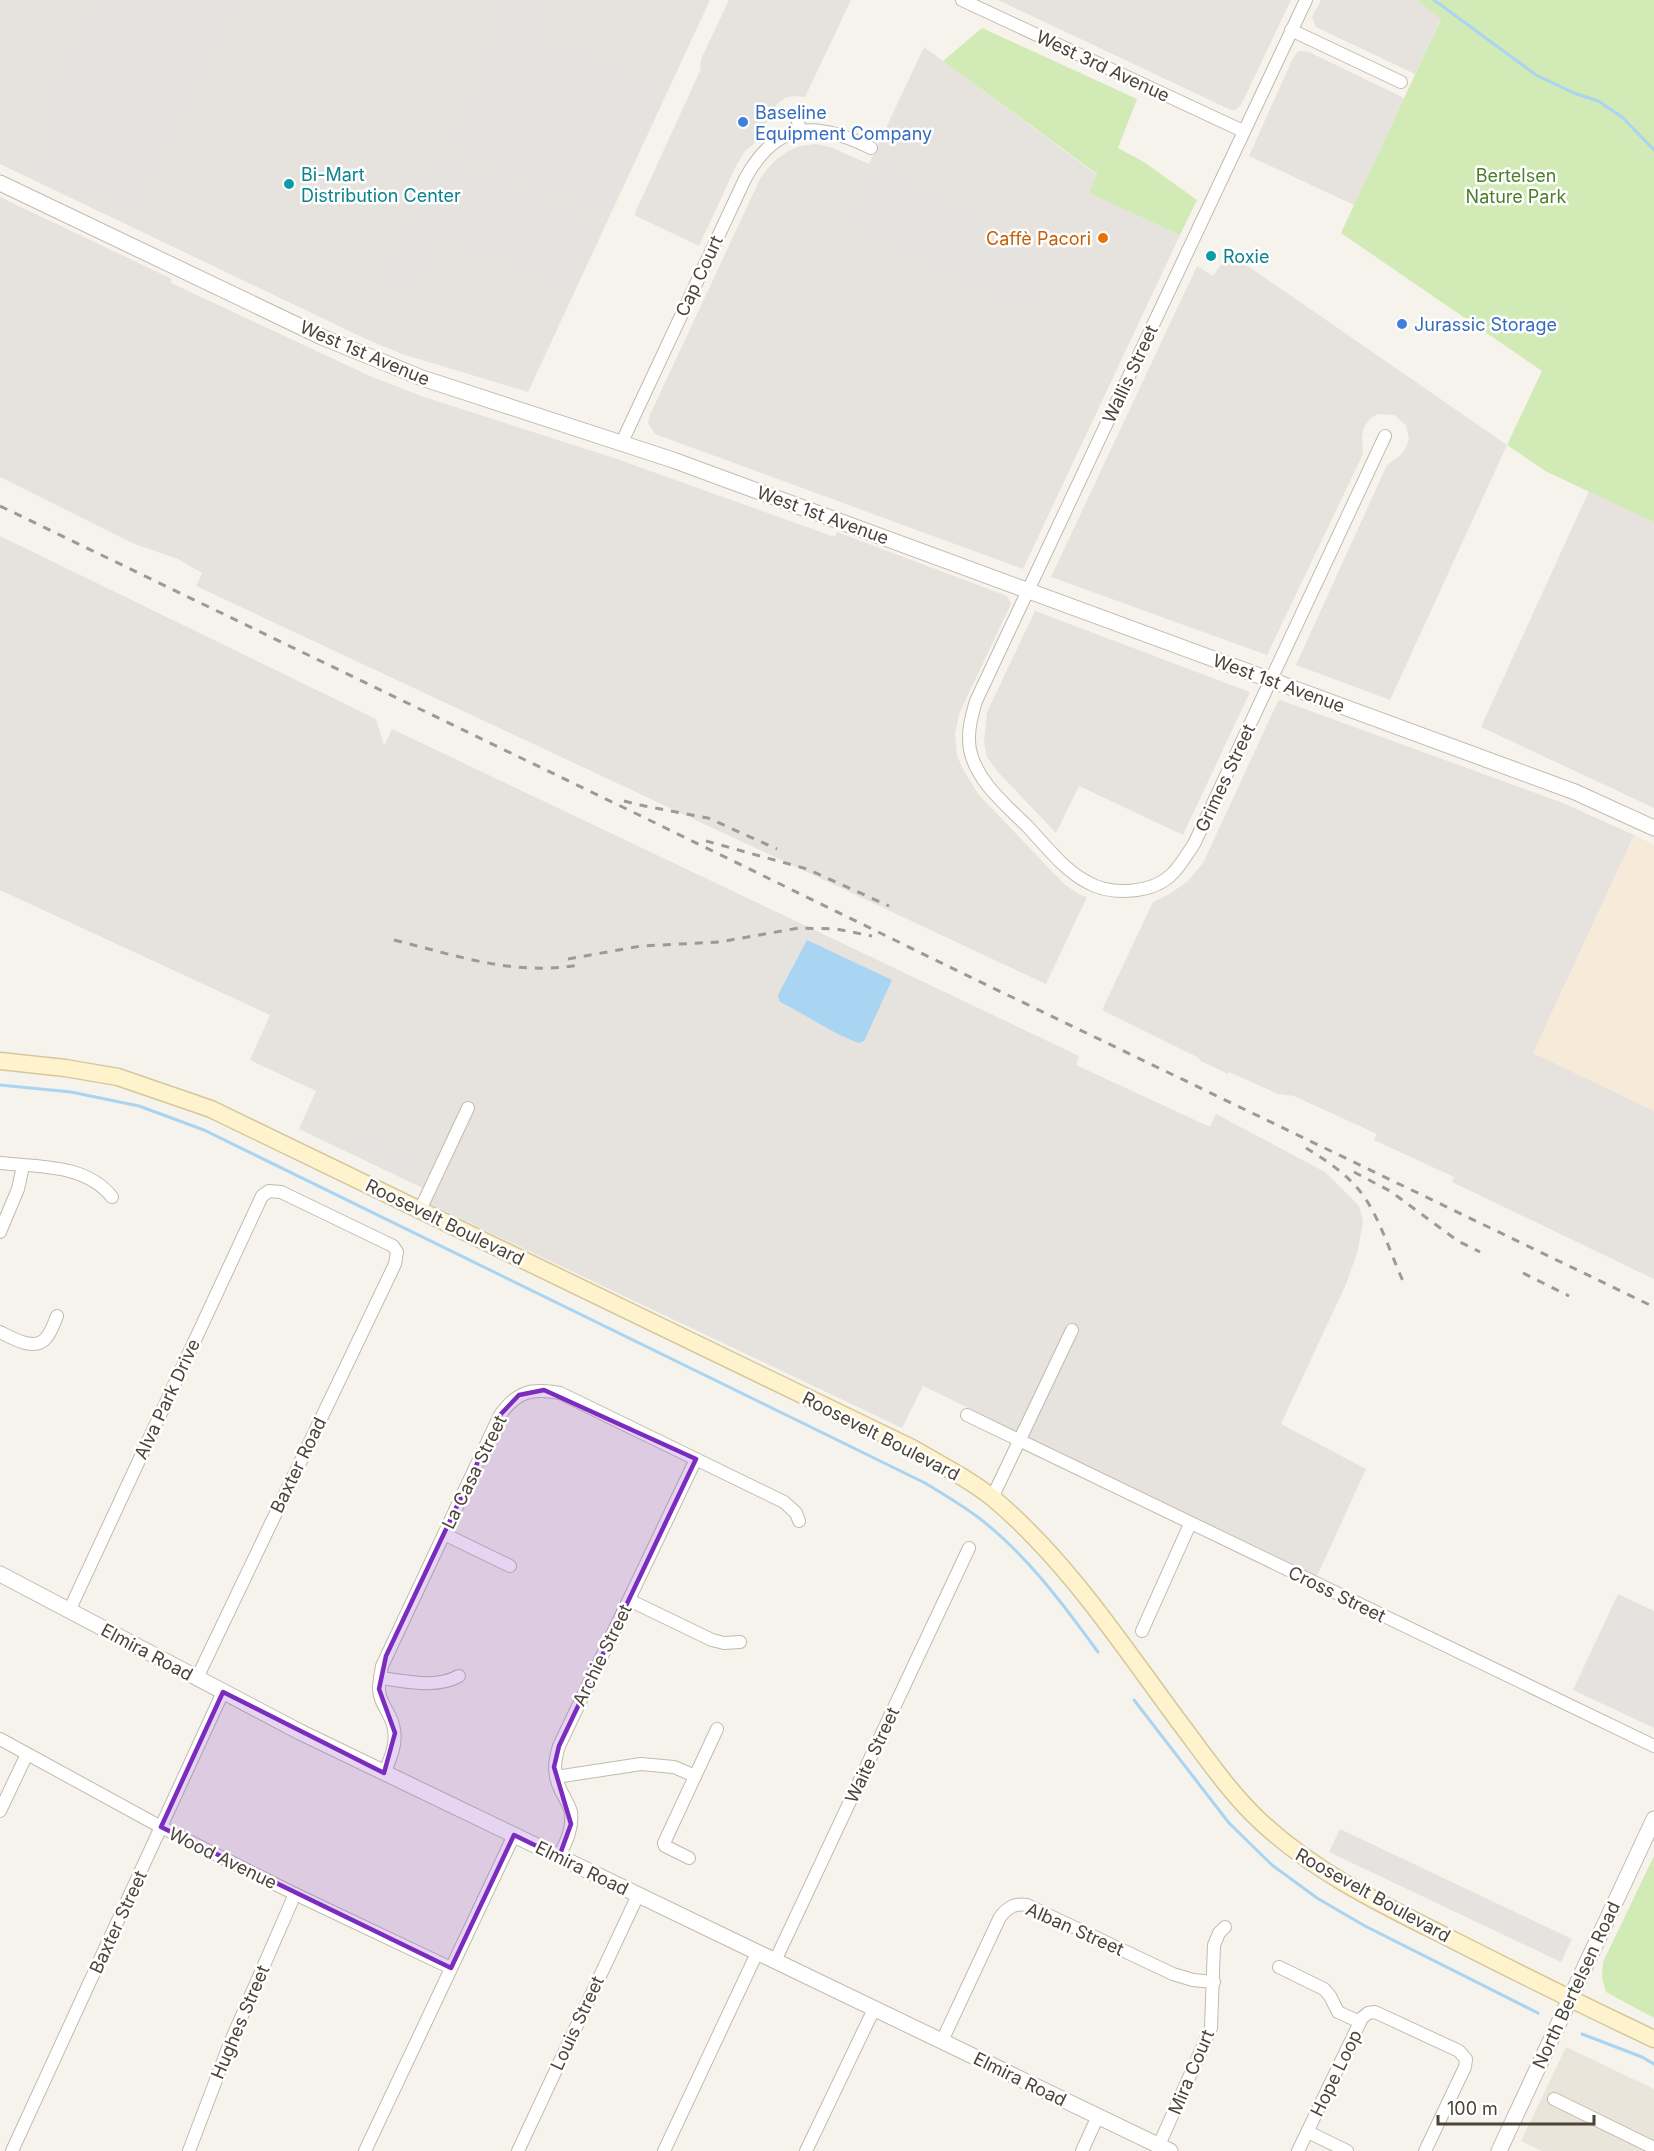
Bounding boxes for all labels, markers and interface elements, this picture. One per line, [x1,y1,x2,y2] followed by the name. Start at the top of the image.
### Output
[1033,26,1173,106] street label: West 3rd Avenue
[755,102,932,144] place label: Baseline Equipment Company
[736,115,750,129] marker: Baseline Equipment Company
[301,164,461,206] place label: Bi-Mart Distribution Center
[1466,165,1567,207] park label: Bertelsen Nature Park
[282,177,296,191] marker: Bi-Mart Distribution Center
[986,228,1091,249] place label: Caffè Pacori
[1096,231,1110,245] marker: Caffè Pacori
[671,232,727,320] street label: Cap Court
[1223,246,1269,267] place label: Roxie
[1204,249,1218,263] marker: Roxie
[1414,314,1557,335] place label: Jurassic Storage
[297,316,433,390] street label: West 1st Avenue
[1395,317,1409,331] marker: Jurassic Storage
[1098,322,1162,426] street label: Wallis Street
[754,481,892,549] street label: West 1st Avenue
[1210,649,1348,717] street label: West 1st Avenue
[1191,721,1259,835] street label: Grimes Street
[362,1174,528,1270] street label: Roosevelt Boulevard
[130,1335,204,1463] street label: Alva Park Drive
[799,1387,963,1485] street label: Roosevelt Boulevard
[437,1412,511,1532] street label: La Casa Street
[266,1414,330,1516] street label: Baxter Road
[1285,1561,1389,1627] street label: Cross Street
[568,1601,636,1709] street label: Archie Street
[98,1619,196,1685] street label: Elmira Road
[841,1704,903,1806] street label: Waite Street
[165,1823,281,1893] street label: Wood Avenue
[532,1836,632,1900] street label: Elmira Road
[1292,1844,1454,1946] street label: Roosevelt Boulevard
[85,1867,151,1977] street label: Baxter Street
[1023,1898,1127,1960] street label: Alban Street
[1528,1898,1624,2072] street label: North Bertelsen Road
[207,1962,273,2082] street label: Hughes Street
[546,1973,608,2073] street label: Louis Street
[1164,2026,1218,2118] street label: Mira Court
[1306,2026,1366,2120] street label: Hope Loop
[970,2047,1070,2111] street label: Elmira Road
[1438,2088,1594,2126] scale bar
[1447,2098,1498,2119] text: 100 m

